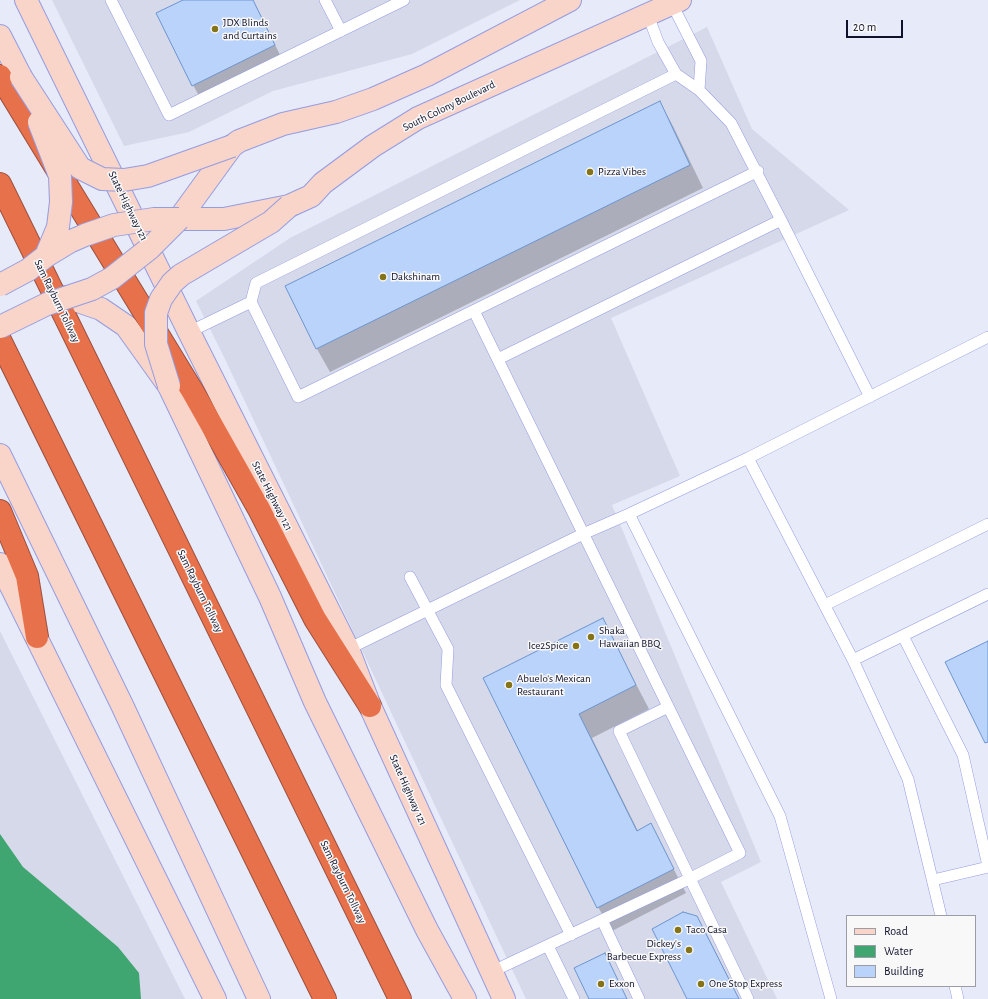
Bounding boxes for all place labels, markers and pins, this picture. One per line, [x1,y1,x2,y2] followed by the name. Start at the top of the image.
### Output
[223,16,277,42] place label: JDX Blinds and Curtains
[210,24,220,34] marker: JDX Blinds and Curtains
[598,165,646,179] place label: Pizza Vibes
[585,167,595,177] marker: Pizza Vibes
[391,270,440,284] place label: Dakshinam
[378,272,388,282] marker: Dakshinam
[599,624,660,650] place label: Shaka Hawaiian BBQ
[586,632,596,642] marker: Shaka Hawaiian BBQ
[528,639,568,653] place label: Ice2Spice
[571,641,581,651] marker: Ice2Spice
[517,672,591,698] place label: Abuelo's Mexican Restaurant
[504,680,514,690] marker: Abuelo's Mexican Restaurant
[686,923,727,937] place label: Taco Casa
[673,925,683,935] marker: Taco Casa
[607,937,681,963] place label: Dickey's Barbecue Express
[684,945,694,955] marker: Dickey's Barbecue Express
[609,977,635,991] place label: Exxon
[709,977,782,991] place label: One Stop Express
[596,979,606,989] marker: Exxon
[696,979,706,989] marker: One Stop Express

